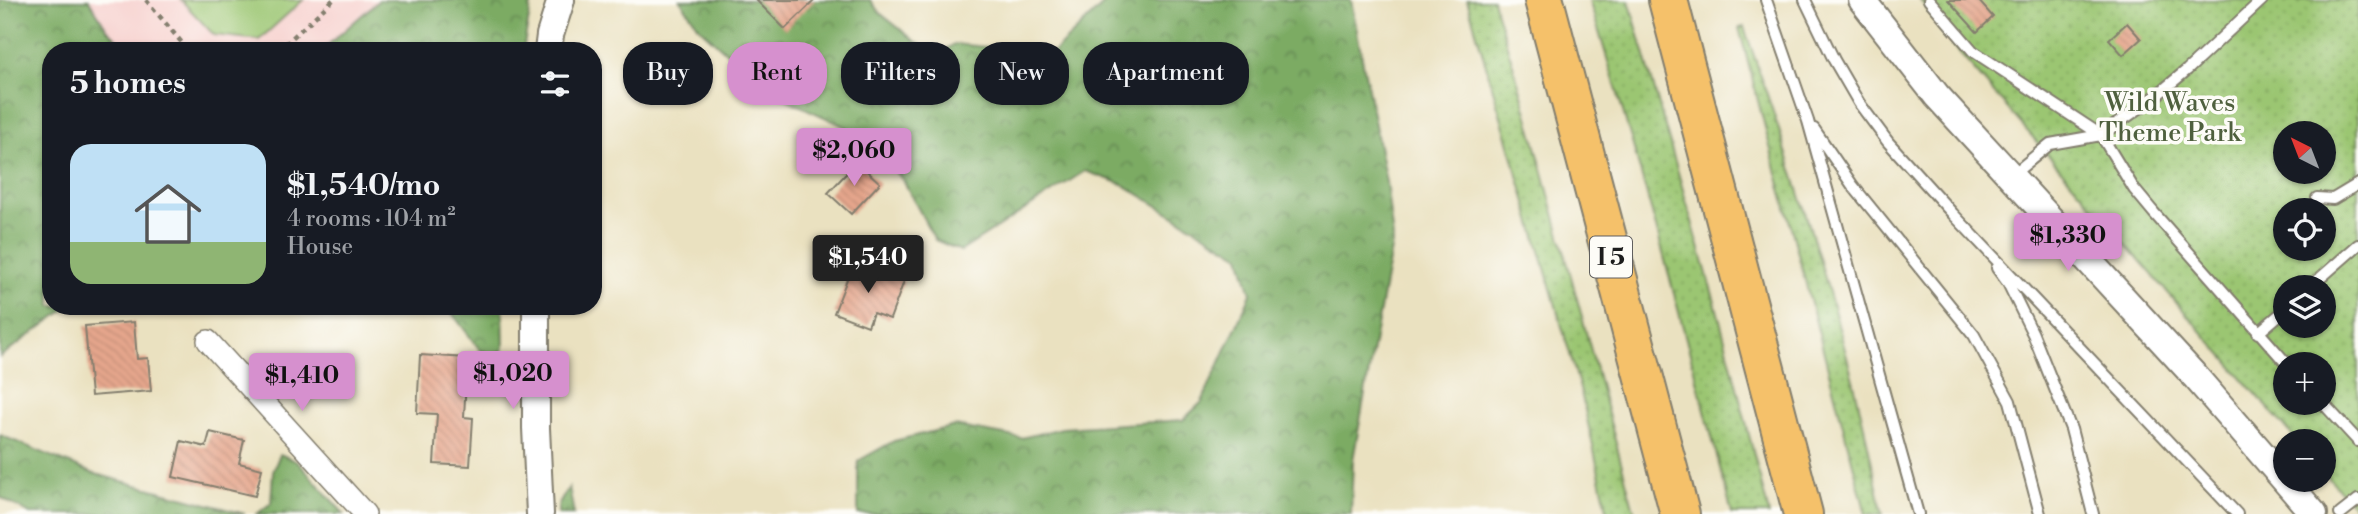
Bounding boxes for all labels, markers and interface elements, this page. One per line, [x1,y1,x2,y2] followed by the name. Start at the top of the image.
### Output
[623,42,713,105] chip: Buy
[727,42,827,105] chip: Rent
[841,42,960,105] chip: Filters
[974,42,1069,105] chip: New
[1083,42,1249,105] chip: Apartment
[70,65,186,103] text: 5 homes
[536,65,574,103] icon: filters
[2099,87,2242,149] park label: Wild Waves Theme Park
[2273,121,2336,184] north arrow
[2273,121,2336,492] map controls
[797,128,911,188] pin: $2,060
[812,137,896,165] text: $2,060
[287,167,440,205] text: $1,540/mo
[126,172,210,256] icon: home
[2273,198,2336,261] button: locate
[287,205,456,233] text: 4 rooms · 104 m²
[2011,214,2125,273] pin: $1,330
[2030,222,2106,250] text: $1,330
[287,233,353,261] text: House
[811,236,925,295] pin: $1,540
[1590,236,1632,278] road number: I 5
[829,244,907,272] text: $1,540
[2273,275,2336,338] button: layers
[456,352,570,411] pin: $1,020
[2273,352,2336,415] button: +
[245,354,359,413] pin: $1,410
[473,360,553,388] text: $1,020
[265,362,339,390] text: $1,410
[2273,429,2336,492] button: −

